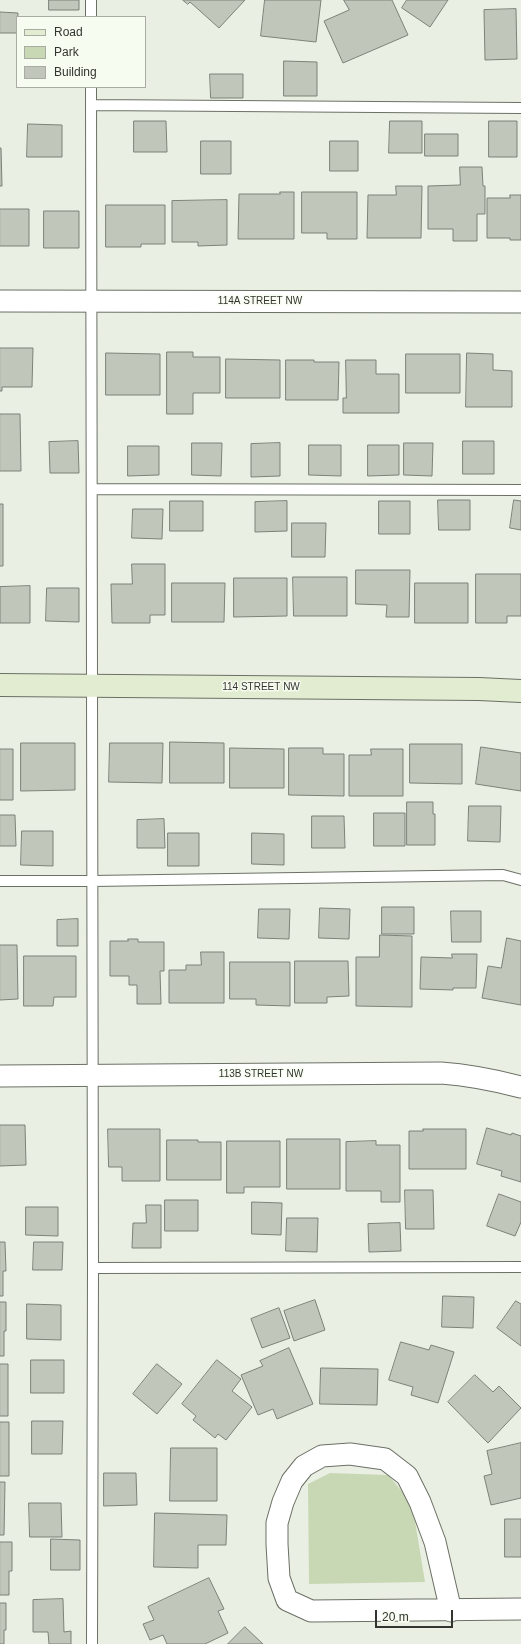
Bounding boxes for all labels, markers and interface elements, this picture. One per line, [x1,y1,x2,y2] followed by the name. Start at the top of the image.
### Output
[16,16,146,88] legend
[54,25,83,39] text: Road
[54,45,79,59] text: Park
[54,65,97,79] text: Building
[218,295,302,307] street label: 114A STREET NW
[222,681,300,693] street label: 114 STREET NW
[219,1068,303,1080] street label: 113B STREET NW
[377,1602,455,1628] scale bar
[382,1610,409,1624] text: 20 m

